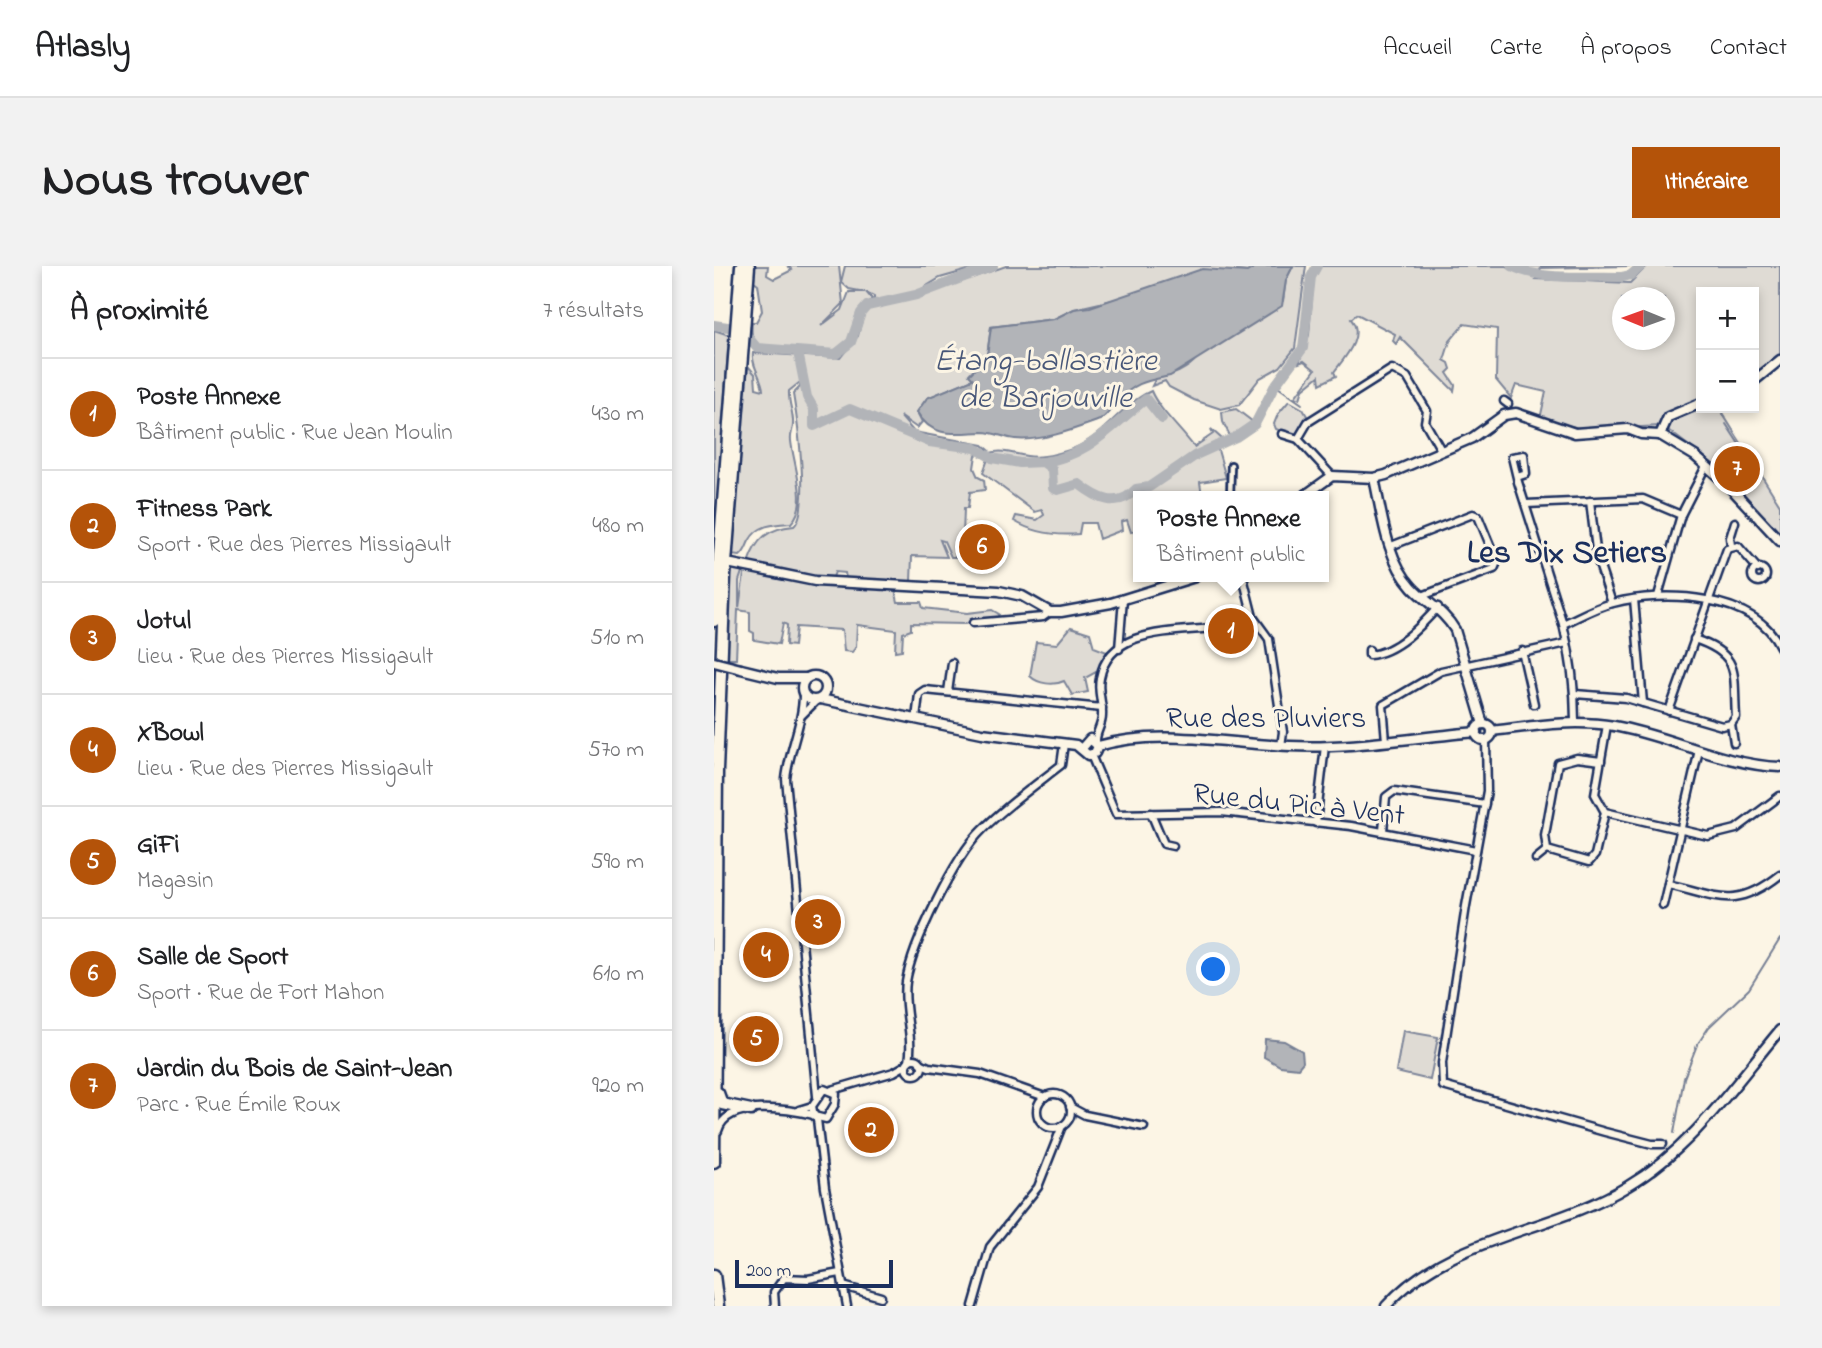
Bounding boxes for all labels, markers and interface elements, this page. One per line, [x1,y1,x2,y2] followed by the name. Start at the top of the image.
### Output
[35,24,130,72] text: Atlasly
[1383,31,1452,66] text: Accueil
[1490,31,1542,66] text: Carte
[1580,31,1672,66] text: À propos
[1710,31,1787,66] text: Contact
[42,146,308,218] text: Nous trouver
[1632,147,1780,218] button: Itinéraire
[1612,287,1675,350] north arrow
[1696,287,1759,413] map controls
[1696,287,1759,350] button: +
[70,290,208,334] text: À proximité
[543,295,644,328] text: 7 résultats
[933,339,1158,423] water label: Étang-ballastière de Barjouville
[1696,350,1759,413] button: −
[137,379,281,417] text: Poste Annexe
[89,398,97,431] text: 1
[591,398,644,431] text: 430 m
[137,417,453,450] text: Bâtiment public · Rue Jean Moulin
[1714,443,1760,495] pin: 7
[137,491,272,529] text: Fitness Park
[1133,491,1329,582] popup
[1157,501,1301,539] text: Poste Annexe
[87,510,99,543] text: 2
[592,510,644,543] text: 480 m
[959,521,1005,573] pin: 6
[137,529,452,562] text: Sport · Rue des Pierres Missigault
[1467,530,1667,578] district label: Les Dix Setiers
[1157,539,1305,572] text: Bâtiment public
[137,603,191,641] text: Jotul
[1208,605,1254,657] pin: 1
[88,622,98,655] text: 3
[590,622,644,655] text: 510 m
[137,641,434,674] text: Lieu · Rue des Pierres Missigault
[1166,698,1366,742] street label: Rue des Pluviers
[137,715,204,753] text: XBowl
[88,734,98,767] text: 4
[588,734,644,767] text: 570 m
[137,753,434,786] text: Lieu · Rue des Pierres Missigault
[1191,773,1407,839] street label: Rue du Pic à Vent
[137,827,180,865] text: GiFi
[86,846,100,879] text: 5
[590,846,644,879] text: 590 m
[137,865,213,898] text: Magasin
[795,896,841,948] pin: 3
[743,929,789,981] pin: 4
[137,939,289,977] text: Salle de Sport
[1196,952,1230,986] your location
[88,958,98,991] text: 6
[593,958,644,991] text: 610 m
[137,977,384,1010] text: Sport · Rue de Fort Mahon
[733,1013,779,1065] pin: 5
[137,1051,452,1089] text: Jardin du Bois de Saint-Jean
[88,1070,98,1103] text: 7
[592,1070,644,1103] text: 920 m
[137,1089,341,1122] text: Parc · Rue Émile Roux
[848,1104,894,1156] pin: 2
[735,1257,892,1289] scale bar
[746,1258,791,1285] text: 200 m

